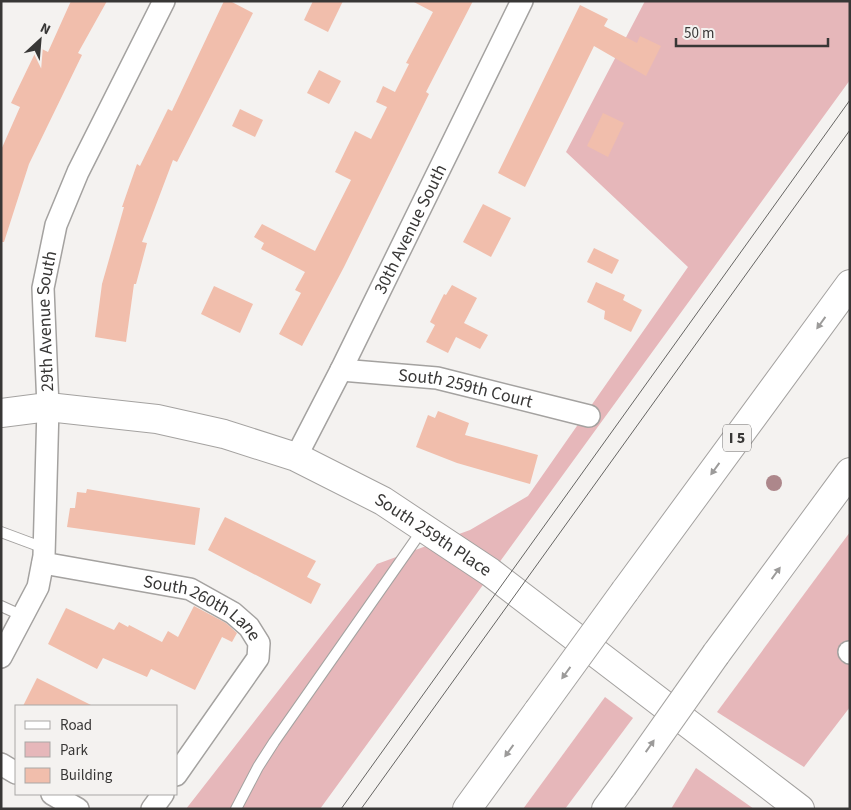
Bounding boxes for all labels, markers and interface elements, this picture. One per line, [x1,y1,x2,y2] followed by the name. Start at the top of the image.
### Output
[15,15,65,65] north arrow
[676,15,828,47] scale bar
[37,18,54,40] text: N
[684,23,714,44] text: 50 m
[368,160,453,298] street label: 30th Avenue South
[30,248,63,392] street label: 29th Avenue South
[816,317,826,330] one-way arrow
[397,362,535,414] street label: South 259th Court
[723,424,751,452] road number: I 5
[709,462,720,475] one-way arrow
[371,486,497,582] street label: South 259th Place
[770,567,781,580] one-way arrow
[141,568,267,646] street label: South 260th Lane
[560,666,571,679] one-way arrow
[15,705,178,795] legend
[60,715,92,736] text: Road
[645,739,655,752] one-way arrow
[60,740,89,761] text: Park
[504,744,514,757] one-way arrow
[60,765,113,786] text: Building

